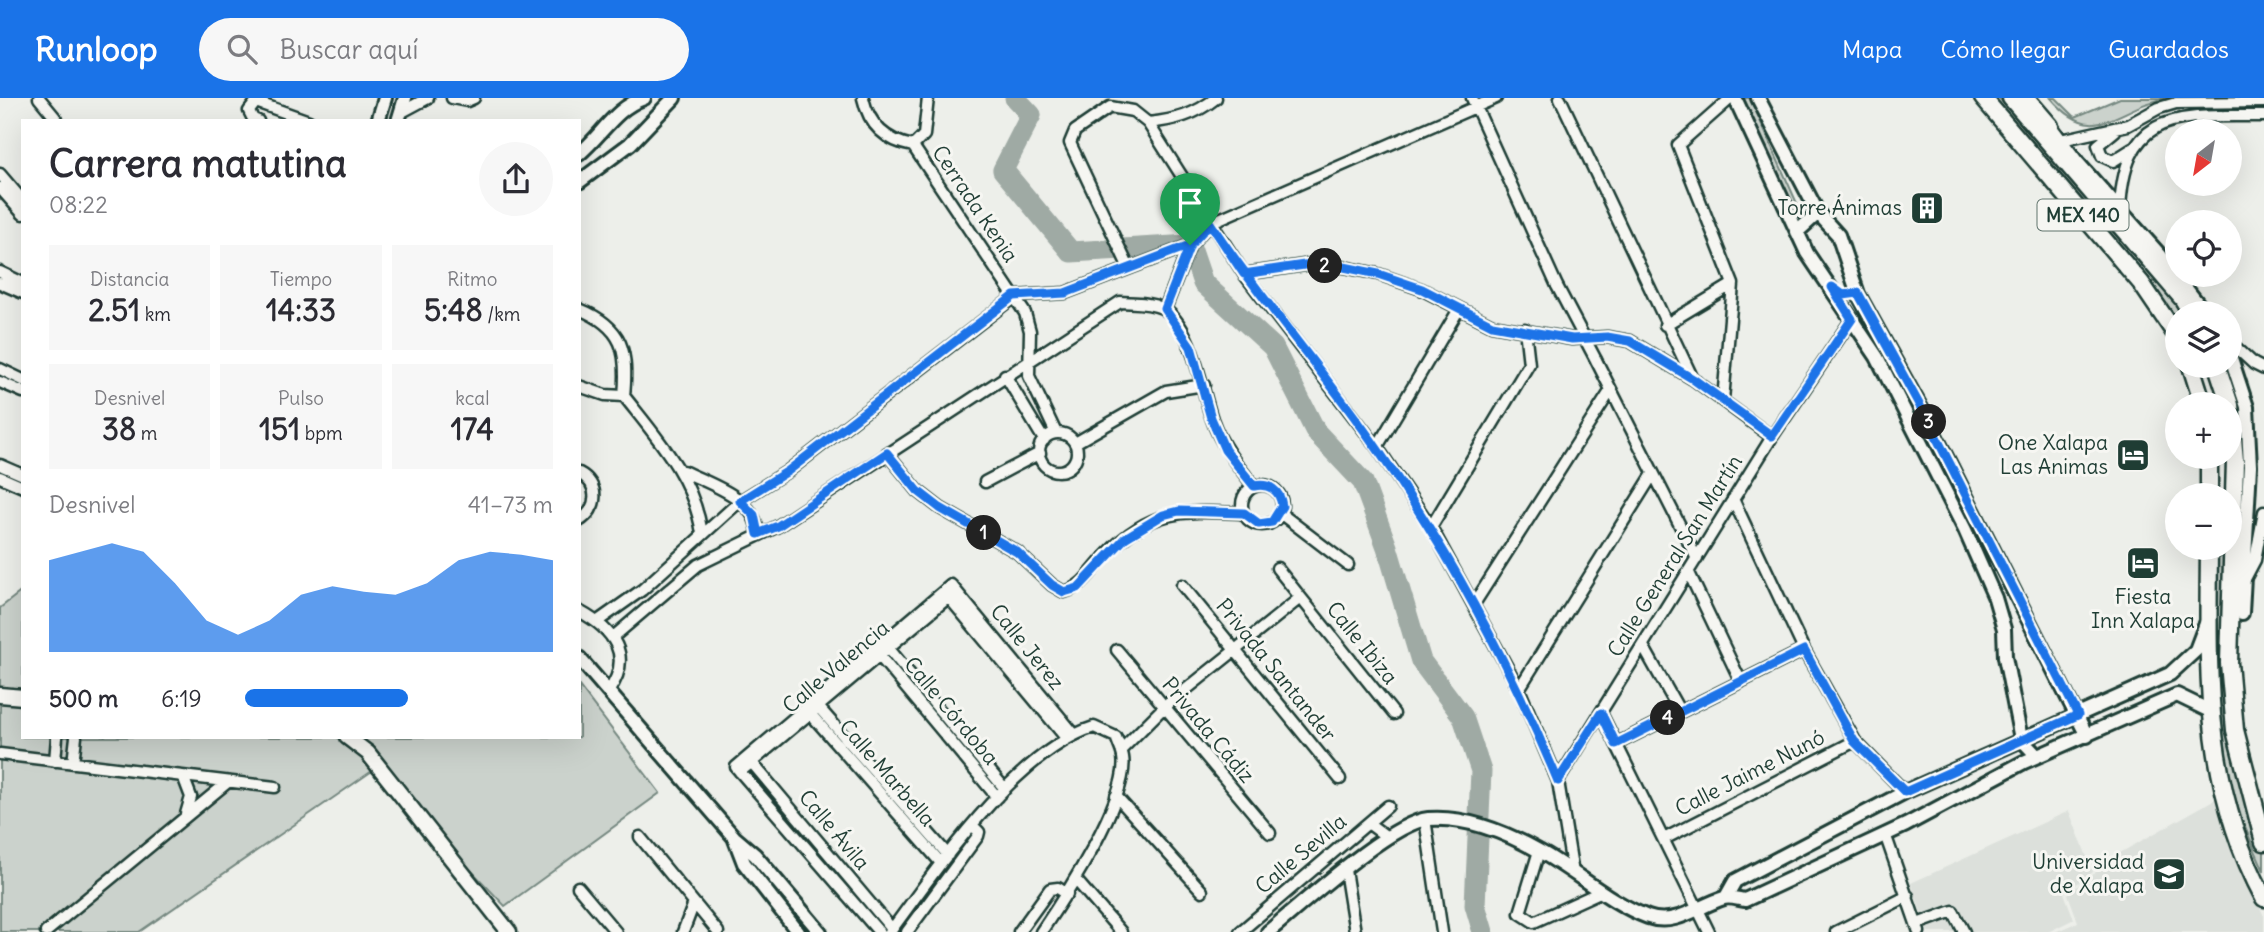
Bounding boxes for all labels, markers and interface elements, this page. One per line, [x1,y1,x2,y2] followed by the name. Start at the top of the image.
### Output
[199,18,689,81] search box
[35,28,157,70] text: Runloop
[223,30,261,68] icon: search
[279,33,418,66] text: Buscar aquí
[1842,34,1902,64] text: Mapa
[1940,34,2070,64] text: Cómo llegar
[2108,34,2229,64] text: Guardados
[2165,119,2242,196] north arrow
[2165,119,2242,560] map controls
[49,140,347,187] text: Carrera matutina
[926,140,1024,267] street label: Cerrada Kenia
[479,142,553,216] button: share
[1160,173,1220,245] pin
[1171,184,1209,222] icon: arrive
[1908,189,1946,227] building icon: Torre Ánimas
[49,190,108,219] text: 08:22
[1777,194,1902,221] place label: Torre Ánimas
[2038,200,2128,230] road number: MEX 140
[2165,210,2242,287] button: locate
[1308,248,1342,284] pin: 2
[1319,253,1330,277] text: 2
[90,267,169,291] text: Distancia
[270,267,332,291] text: Tiempo
[447,267,497,291] text: Ritmo
[88,291,140,329] text: 2.51
[266,291,336,329] text: 14:33
[424,291,483,329] text: 5:48
[2165,301,2242,378] button: layers
[140,302,171,326] text: km
[483,302,521,326] text: /km
[94,386,165,410] text: Desnivel
[278,386,324,410] text: Pulso
[455,386,489,410] text: kcal
[2165,392,2242,469] button: +
[1912,404,1946,440] pin: 3
[1923,409,1934,433] text: 3
[102,410,136,448] text: 38
[259,410,300,448] text: 151
[451,410,494,448] text: 174
[136,421,157,445] text: m
[300,421,343,445] text: bpm
[1998,429,2108,480] place label: One Xalapa Las Animas
[2114,436,2152,474] hotel icon: One Xalapa Las Animas
[1601,450,1748,662] street label: Calle General San Martín
[2165,483,2242,560] button: −
[49,490,135,519] text: Desnivel
[468,490,553,519] text: 41–73 m
[967,516,1002,550] pin: 1
[980,520,987,544] text: 1
[2124,544,2162,582] hotel icon: Fiesta Inn Xalapa
[2091,583,2195,634] place label: Fiesta Inn Xalapa
[1210,593,1343,747] street label: Privada Santander
[1321,596,1404,690] street label: Calle Ibiza
[985,598,1070,695] street label: Calle Jerez
[777,614,895,719] street label: Calle Valencia
[898,651,1004,770] street label: Calle Córdoba
[1156,671,1260,788] street label: Privada Cádiz
[49,684,118,713] text: 500 m
[161,684,202,713] text: 6:19
[1650,700,1686,736] pin: 4
[1662,705,1673,729] text: 4
[834,714,941,832] street label: Calle Marbella
[1671,723,1829,822] street label: Calle Jaime Nunó
[793,784,876,875] street label: Calle Ávila
[1250,808,1352,900] street label: Calle Sevilla
[2032,848,2144,899] place label: Universidad de Xalapa
[2150,855,2188,893] school or university icon: Universidad de Xalapa

